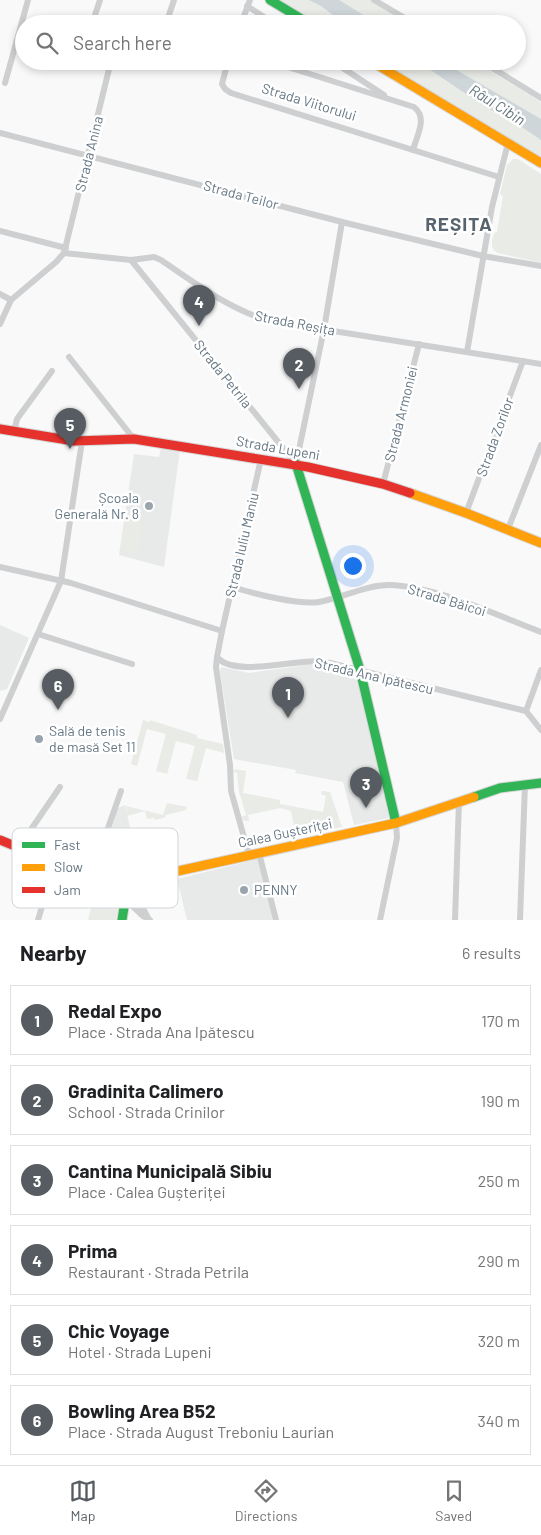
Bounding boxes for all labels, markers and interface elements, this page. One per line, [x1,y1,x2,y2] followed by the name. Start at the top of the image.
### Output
[15,15,526,70] search box
[33,29,61,57] icon: search
[73,31,172,54] text: Search here
[260,79,358,124] street label: Strada Viitorului
[466,80,529,128] water label: Râul Cibin
[71,114,106,193] street label: Strada Anina
[202,176,281,213] street label: Strada Teilor
[425,212,493,235] district label: REȘIȚA
[183,285,215,326] pin: 4
[253,306,337,339] street label: Strada Reșița
[191,336,256,411] street label: Strada Petrila
[283,348,315,389] pin: 2
[380,364,421,463] street label: Strada Armoniei
[472,395,517,479] street label: Strada Zorilor
[54,408,86,449] pin: 5
[235,432,321,463] street label: Strada Lupeni
[55,489,139,522] place label: Școala Generală Nr. 8
[221,491,262,599] street label: Strada Iuliu Maniu
[143,500,155,512] marker: Școala Generală Nr. 8
[340,553,366,579] your location
[406,580,488,619] street label: Strada Băicoi
[313,654,435,697] street label: Strada Ana Ipătescu
[42,669,74,710] pin: 6
[272,677,304,718] pin: 1
[49,722,136,755] place label: Sală de tenis de masă Set 11
[33,733,45,745] marker: Sală de tenis de masă Set 11
[350,767,382,808] pin: 3
[236,814,334,851] street label: Calea Gușteriței
[12,828,178,908] legend
[54,836,80,853] text: Fast
[54,858,83,875] text: Slow
[54,881,81,898] text: Jam
[254,881,297,898] place label: PENNY
[238,884,250,896] marker: PENNY
[20,940,86,965] text: Nearby
[462,943,521,962] text: 6 results
[68,999,162,1022] text: Redal Expo
[34,1011,40,1030] text: 1
[481,1011,520,1030] text: 170 m
[68,1022,255,1041] text: Place · Strada Ana Ipătescu
[68,1079,224,1102] text: Gradinita Calimero
[33,1091,41,1110] text: 2
[481,1091,520,1110] text: 190 m
[68,1102,225,1121] text: School · Strada Crinilor
[68,1159,272,1182] text: Cantina Municipală Sibiu
[33,1171,41,1190] text: 3
[478,1171,520,1190] text: 250 m
[68,1182,226,1201] text: Place · Calea Gușteriței
[68,1239,117,1262] text: Prima
[32,1251,42,1270] text: 4
[478,1251,520,1270] text: 290 m
[68,1262,249,1281] text: Restaurant · Strada Petrila
[68,1319,170,1342] text: Chic Voyage
[33,1331,41,1350] text: 5
[478,1331,520,1350] text: 320 m
[68,1342,212,1361] text: Hotel · Strada Lupeni
[68,1399,216,1422] text: Bowling Area B52
[33,1411,41,1430] text: 6
[477,1411,520,1430] text: 340 m
[68,1422,334,1441] text: Place · Strada August Treboniu Laurian
[69,1477,97,1524] tab: Map
[235,1477,297,1524] tab: Directions
[435,1477,472,1524] tab: Saved

